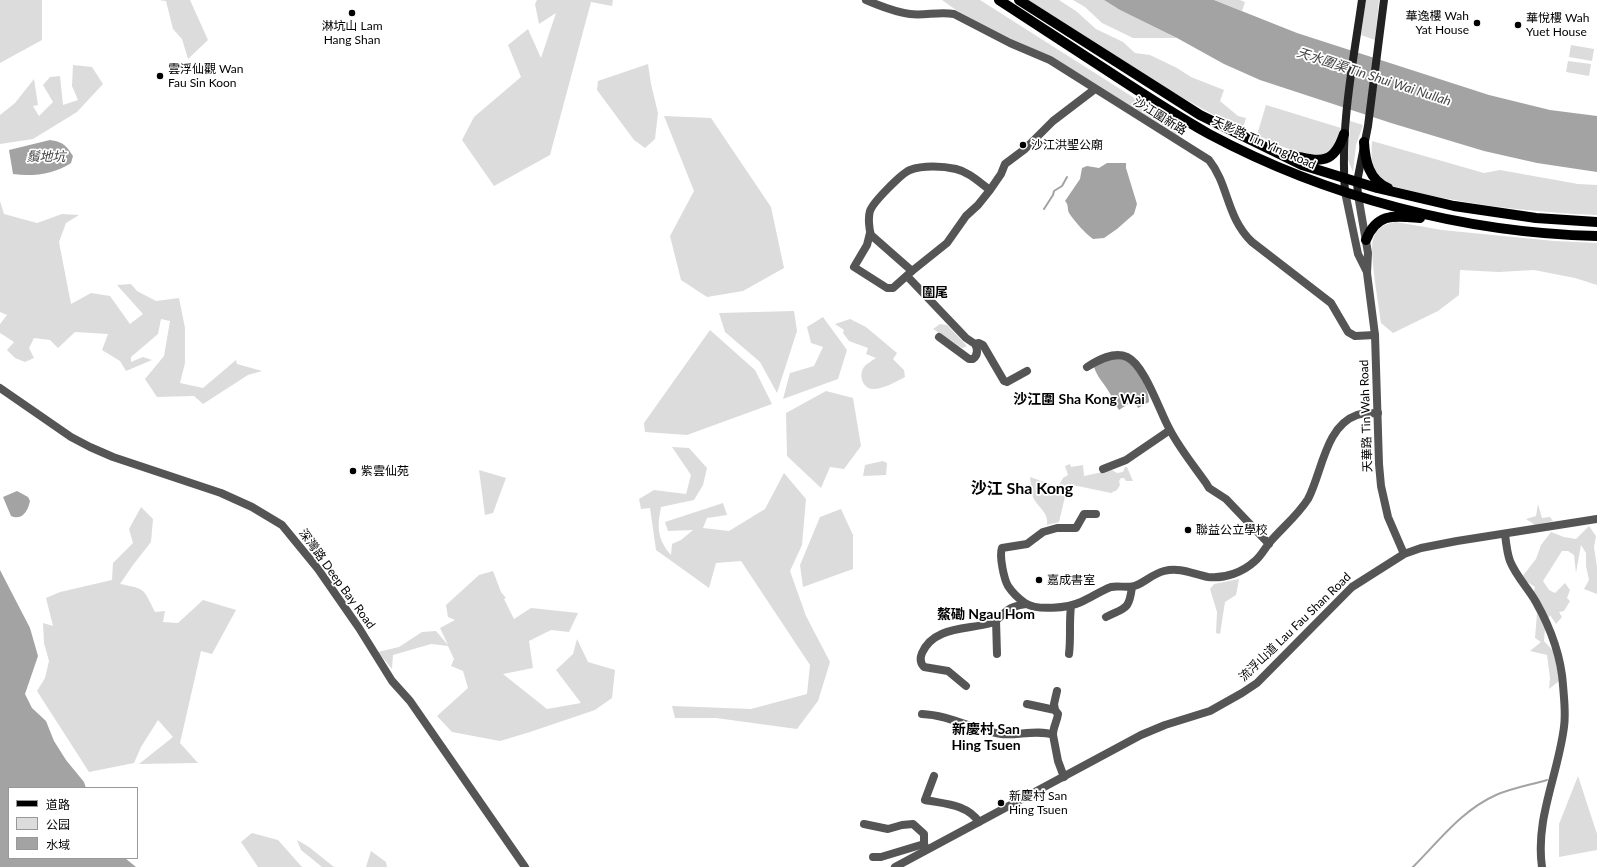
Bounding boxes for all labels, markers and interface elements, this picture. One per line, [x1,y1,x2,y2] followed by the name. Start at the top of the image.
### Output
[347,8,357,18] marker: 淋坑山 Lam Hang Shan
[1406,9,1469,37] place label: 華逸樓 Wah Yat House
[1526,11,1589,39] place label: 華悅樓 Wah Yuet House
[1472,18,1482,28] marker: 華逸樓 Wah Yat House
[321,19,383,47] place label: 淋坑山 Lam Hang Shan
[1513,20,1523,30] marker: 華悅樓 Wah Yuet House
[1295,45,1453,109] water label: 天水圍渠 Tin Shui Wai Nullah
[168,62,243,90] place label: 雲浮仙觀 Wan Fau Sin Koon
[155,71,165,81] marker: 雲浮仙觀 Wan Fau Sin Koon
[1131,94,1189,138] street label: 沙江圍新路
[1210,114,1318,172] street label: 天影路 Tin Ying Road
[1031,138,1103,152] place label: 沙江洪聖公廟
[1018,140,1028,150] marker: 沙江洪聖公廟
[27,149,65,165] water label: 鬚地坑
[922,285,948,301] district label: 圍尾
[1357,359,1375,473] street label: 天華路 Tin Wah Road
[1013,391,1145,407] district label: 沙江圍 Sha Kong Wai
[361,464,409,478] place label: 紫雲仙苑
[348,466,358,476] marker: 紫雲仙苑
[971,479,1073,499] district label: 沙江 Sha Kong
[1196,523,1268,537] place label: 聯益公立學校
[1183,525,1193,535] marker: 聯益公立學校
[296,526,378,632] street label: 深灣路 Deep Bay Road
[1236,570,1354,684] street label: 流浮山道 Lau Fau Shan Road
[1047,573,1095,587] place label: 嘉成書室
[1034,575,1044,585] marker: 嘉成書室
[937,606,1035,622] district label: 鰲磡 Ngau Hom
[951,721,1021,754] district label: 新慶村 San Hing Tsuen
[8,787,138,859] legend
[1009,789,1068,817] place label: 新慶村 San Hing Tsuen
[46,797,70,812] text: 道路
[996,798,1006,808] marker: 新慶村 San Hing Tsuen
[46,817,70,832] text: 公园
[46,837,70,852] text: 水域

